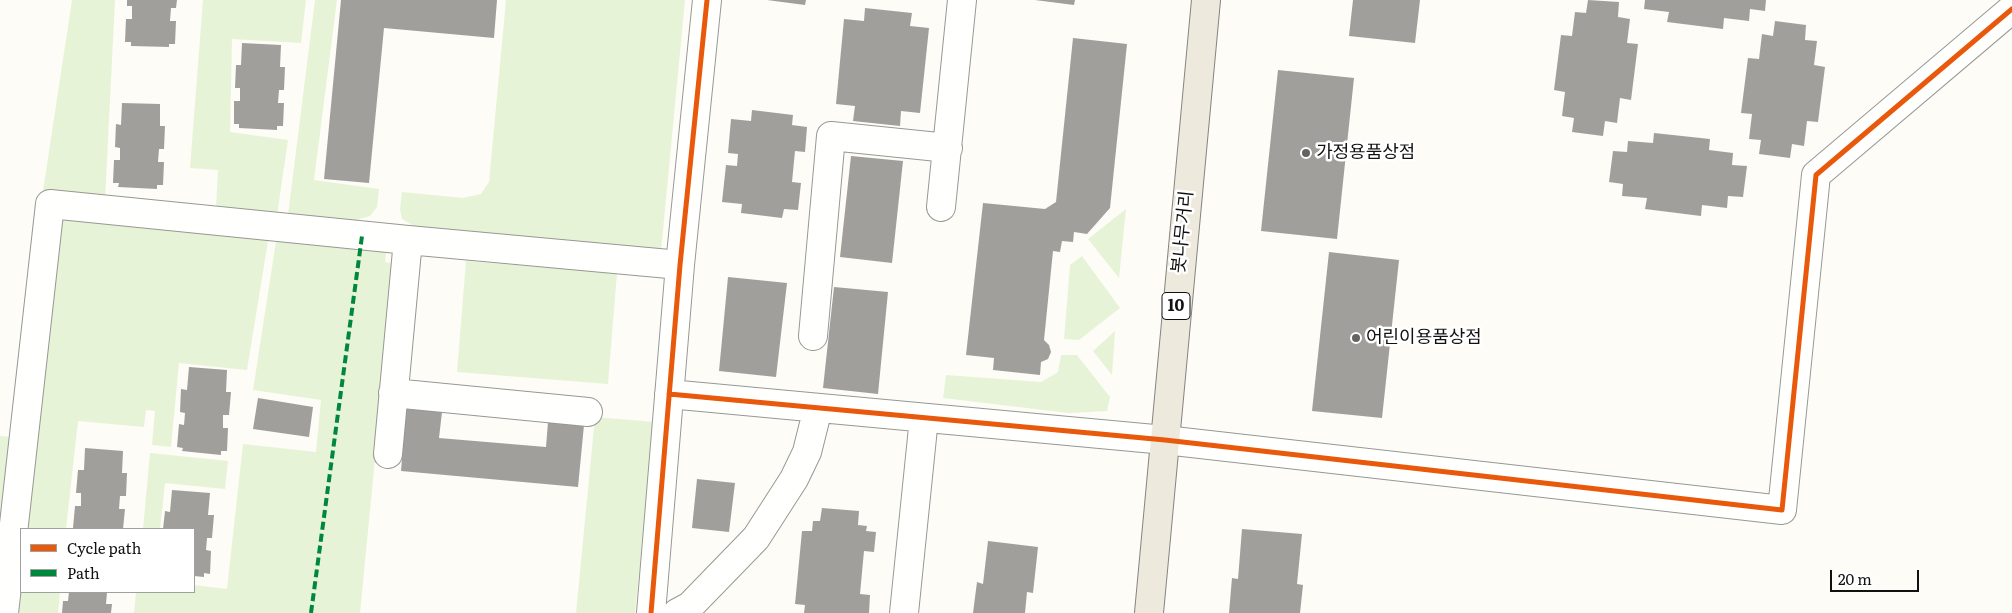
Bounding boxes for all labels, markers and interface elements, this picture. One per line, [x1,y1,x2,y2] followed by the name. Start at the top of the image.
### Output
[1316,142,1415,164] place label: 가정용품상점
[1300,147,1312,159] marker: 가정용품상점
[1168,190,1198,274] street label: 봇나무거리
[1162,292,1190,320] road number: 10
[1366,327,1482,349] place label: 어린이용품상점
[1350,332,1362,344] marker: 어린이용품상점
[20,528,195,593] legend
[67,536,141,559] text: Cycle path
[1832,560,1921,592] scale bar
[67,561,100,584] text: Path
[1838,567,1872,590] text: 20 m

